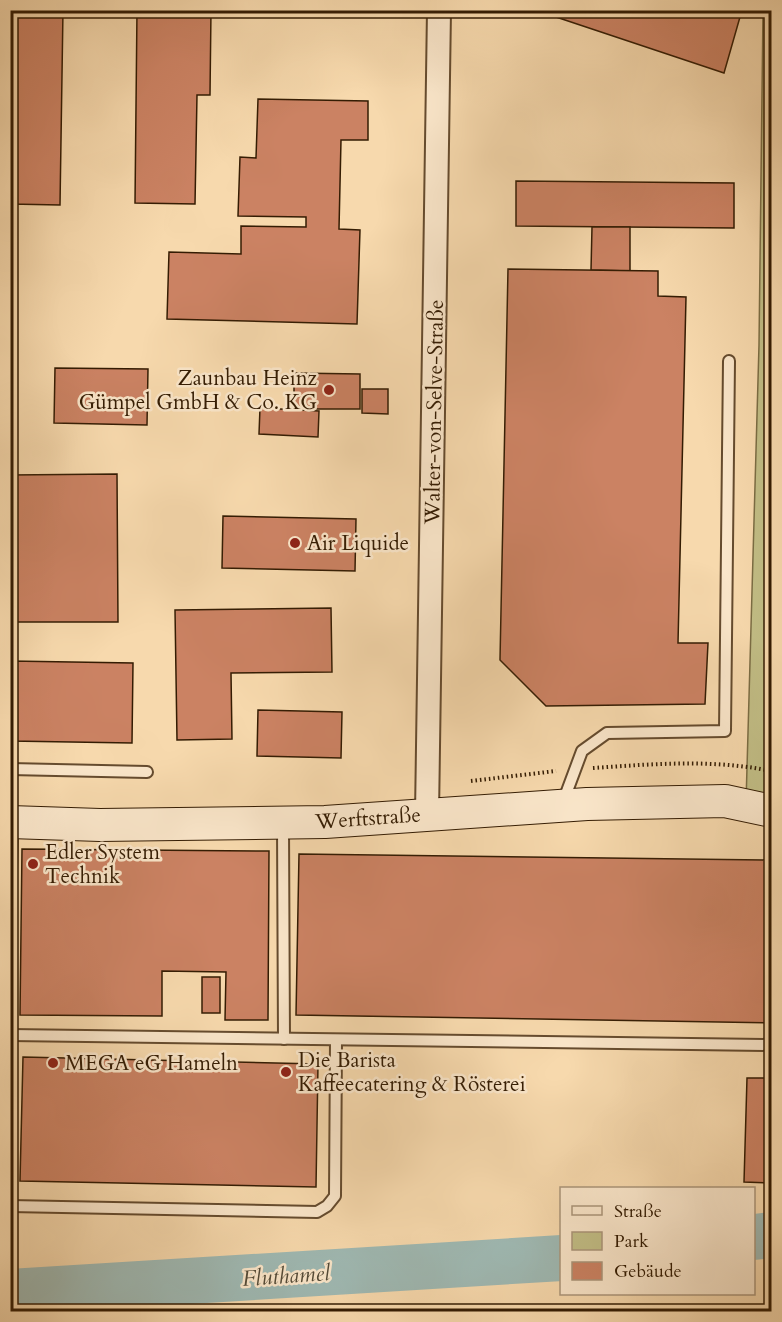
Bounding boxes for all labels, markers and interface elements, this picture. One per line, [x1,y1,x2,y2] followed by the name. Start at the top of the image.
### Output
[418,299,451,526] street label: Walter-von-Selve-Straße
[79,364,318,417] place label: Zaunbau Heinz Gümpel GmbH & Co. KG
[322,383,336,397] marker: Zaunbau Heinz Gümpel GmbH & Co. KG
[307,529,409,558] place label: Air Liquide
[288,536,302,550] marker: Air Liquide
[313,800,422,837] street label: Werftstraße
[45,838,160,891] place label: Edler System Technik
[26,857,40,871] marker: Edler System Technik
[298,1046,526,1099] place label: Die Barista Kaffeecatering & Rösterei
[65,1049,238,1078] place label: MEGA eG Hameln
[46,1056,60,1070] marker: MEGA eG Hameln
[279,1065,293,1079] marker: Die Barista Kaffeecatering & Rösterei
[560,1187,755,1295] legend
[614,1199,662,1224] text: Straße
[614,1229,649,1254] text: Park
[241,1258,332,1294] water label: Fluthamel
[614,1259,682,1284] text: Gebäude

